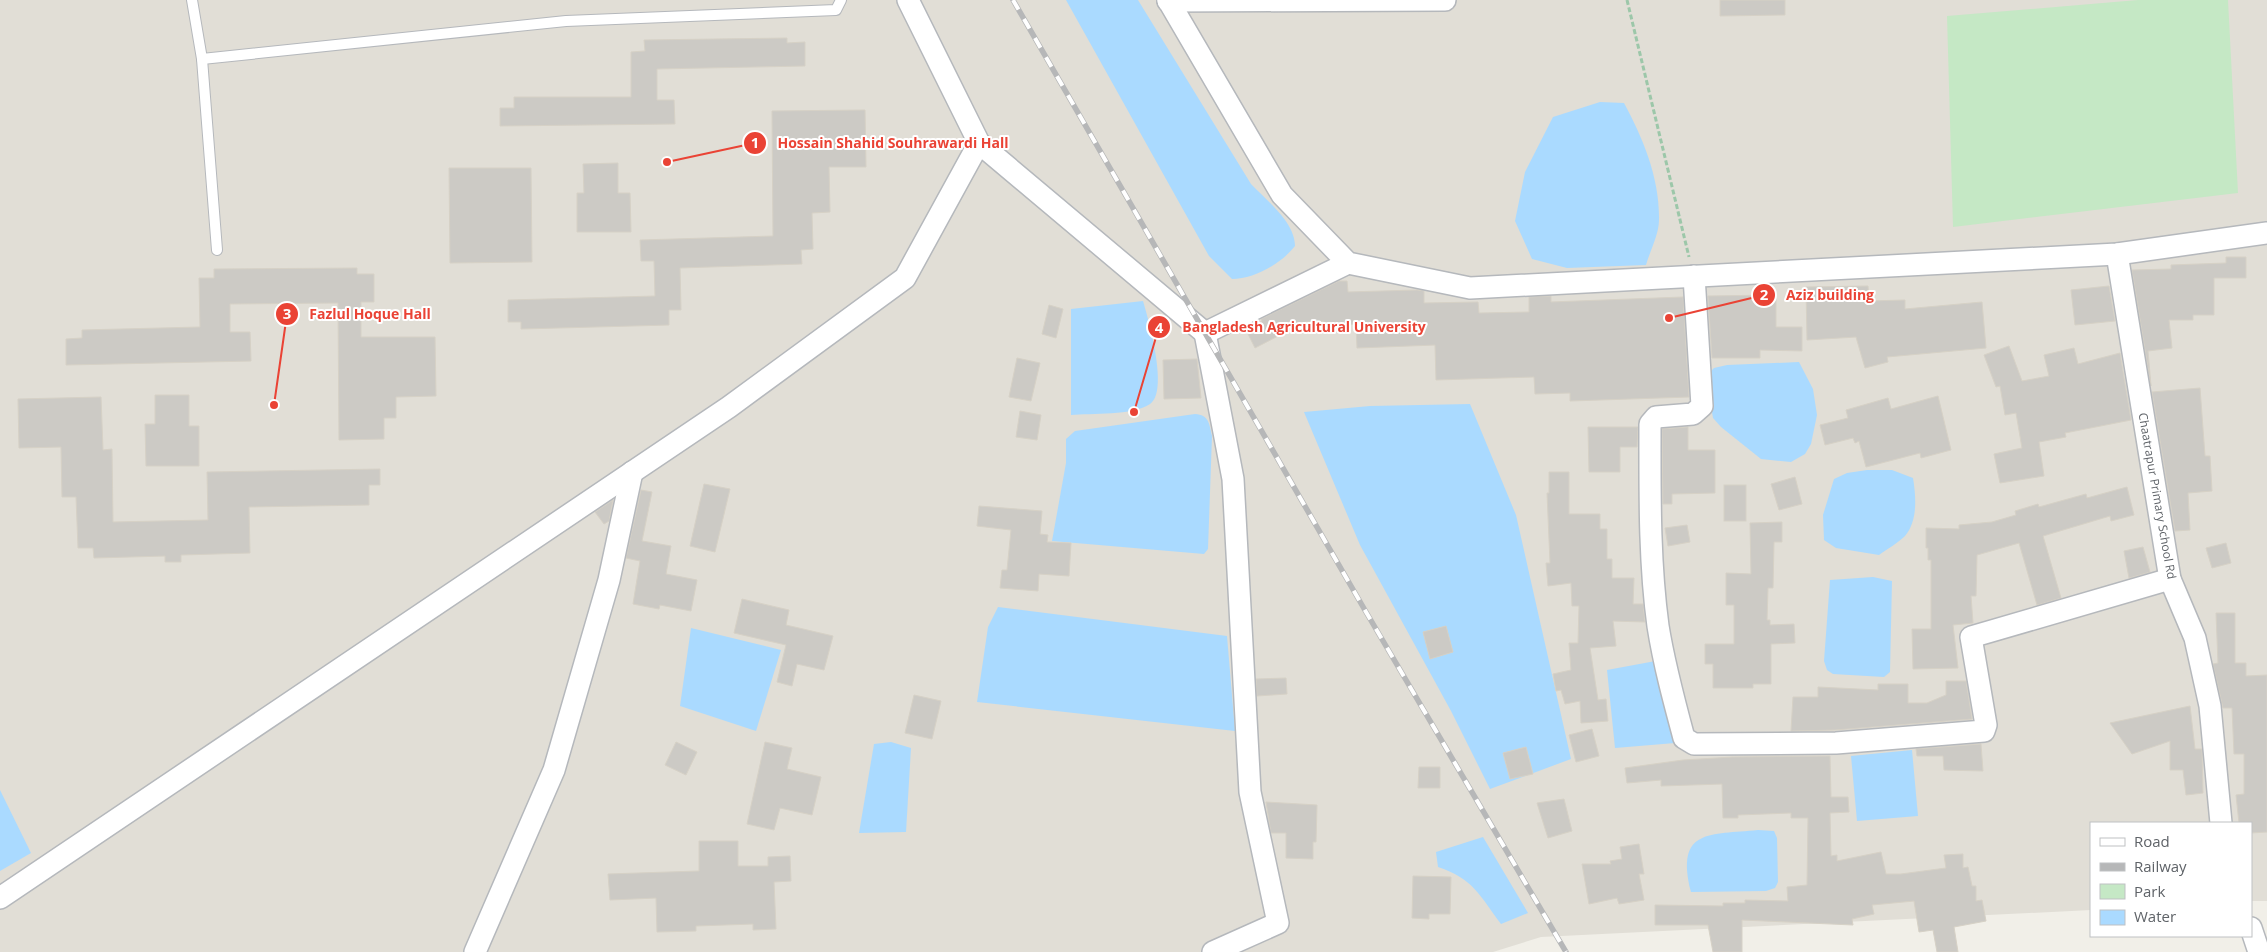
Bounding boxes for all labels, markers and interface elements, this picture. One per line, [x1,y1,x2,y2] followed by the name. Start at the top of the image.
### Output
[742,129,1018,158] callout: Hossain Shahid Souhrawardi Hall
[751,132,759,152] text: 1
[777,133,1009,152] text: Hossain Shahid Souhrawardi Hall
[1751,280,1884,309] callout: Aziz building
[1760,284,1769,304] text: 2
[1786,285,1874,304] text: Aziz building
[275,299,441,328] callout: Fazlul Hoque Hall
[283,303,291,323] text: 3
[309,304,431,323] text: Fazlul Hoque Hall
[1147,313,1435,342] callout: Bangladesh Agricultural University
[1155,317,1164,337] text: 4
[1182,317,1426,336] text: Bangladesh Agricultural University
[2134,411,2181,581] street label: Chaatrapur Primary School Rd
[2090,822,2252,937] legend
[2134,831,2170,851] text: Road
[2134,856,2187,876] text: Railway
[2134,881,2165,901] text: Park
[2134,906,2176,926] text: Water

